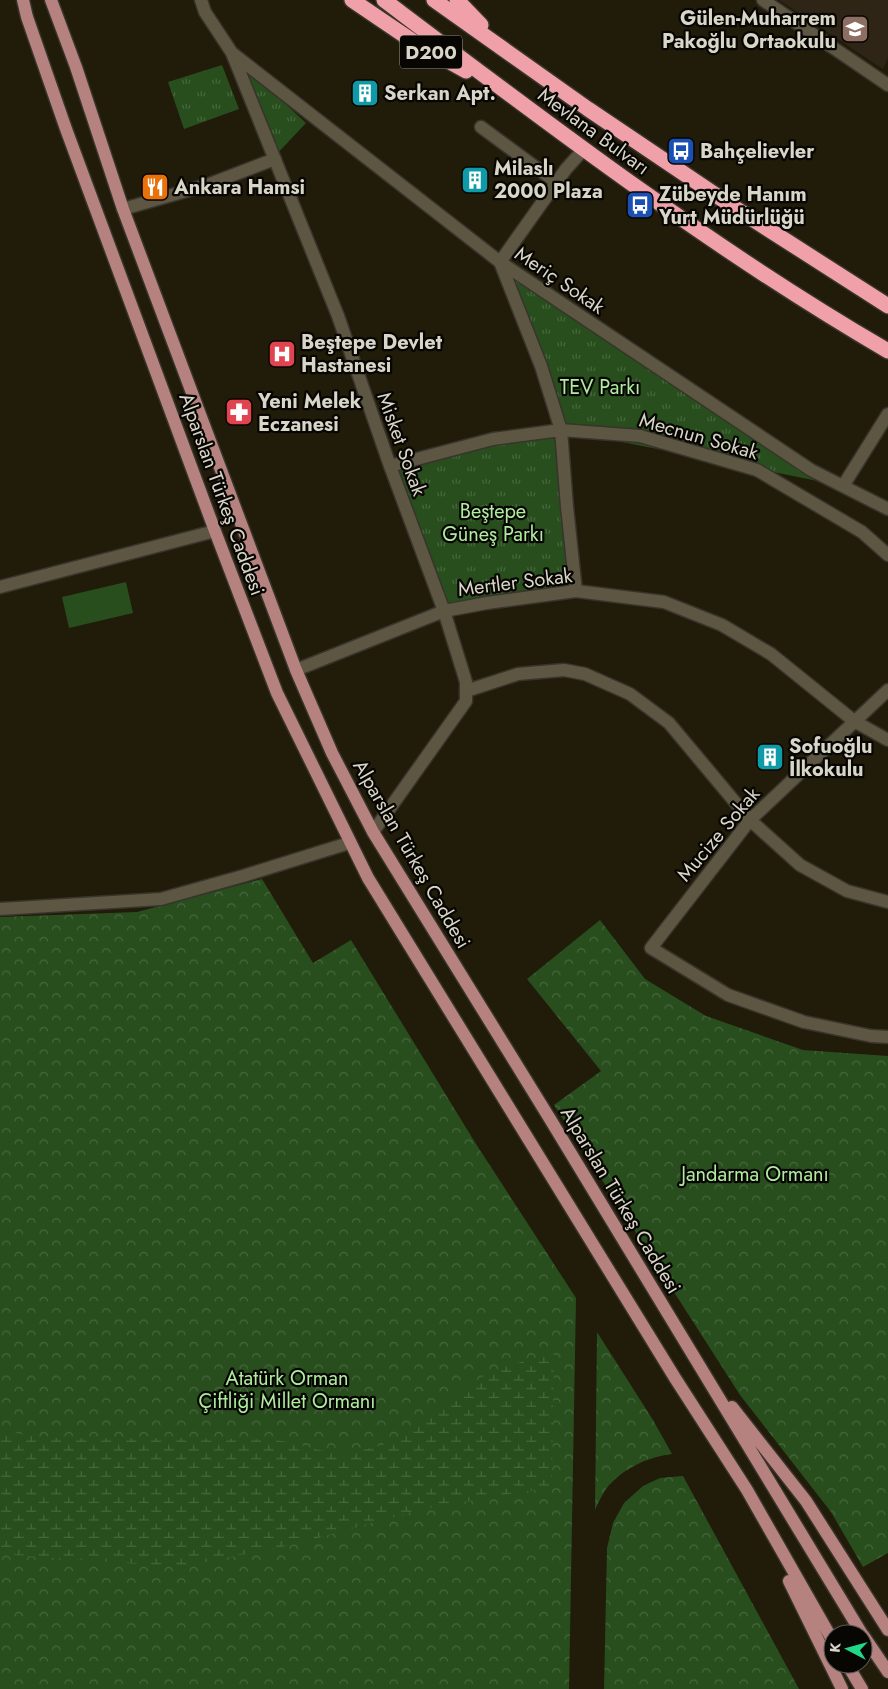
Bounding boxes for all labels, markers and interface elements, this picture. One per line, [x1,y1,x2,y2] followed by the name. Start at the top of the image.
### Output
[662,4,836,56] place label: Gülen-Muharrem Pakoğlu Ortaokulu
[840,14,870,44] school or university icon: Gülen-Muharrem Pakoğlu Ortaokulu
[400,36,462,68] road number: D200
[350,78,380,108] building icon: Serkan Apt.
[384,79,496,108] place label: Serkan Apt.
[532,81,656,182] street label: Mevlana Bulvarı
[666,136,696,166] bus stop icon: Bahçelievler
[700,137,815,166] place label: Bahçelievler
[494,154,603,206] place label: Milaslı 2000 Plaza
[460,165,490,195] building icon: Milaslı 2000 Plaza
[140,172,170,202] restaurant icon: Ankara Hamsi
[173,173,305,202] place label: Ankara Hamsi
[658,180,807,232] place label: Zübeyde Hanım Yurt Müdürlüğü
[625,190,655,220] bus stop icon: Zübeyde Hanım Yurt Müdürlüğü
[509,240,611,321] street label: Meriç Sokak
[301,328,443,380] place label: Beştepe Devlet Hastanesi
[267,339,297,369] hospital icon: Beştepe Devlet Hastanesi
[560,373,640,402] park label: TEV Parkı
[257,387,362,439] place label: Yeni Melek Eczanesi
[369,388,434,500] street label: Misket Sokak
[171,389,272,600] street label: Alparslan Türkeş Caddesi
[224,397,254,427] pharmacy icon: Yeni Melek Eczanesi
[636,406,762,467] street label: Mecnun Sokak
[442,497,544,549] park label: Beştepe Güneş Parkı
[456,561,574,604] street label: Mertler Sokak
[789,732,873,784] place label: Sofuoğlu İlkokulu
[755,742,785,772] building icon: Sofuoğlu İlkokulu
[346,754,478,954] street label: Alparslan Türkeş Caddesi
[670,781,767,888] street label: Mucize Sokak
[553,1101,688,1299] street label: Alparslan Türkeş Caddesi
[678,1160,829,1189] park label: Jandarma Ormanı
[198,1364,376,1416] park label: Atatürk Orman Çiftliği Millet Ormanı
[823,1624,873,1674] north arrow
[825,1642,846,1654] text: K

